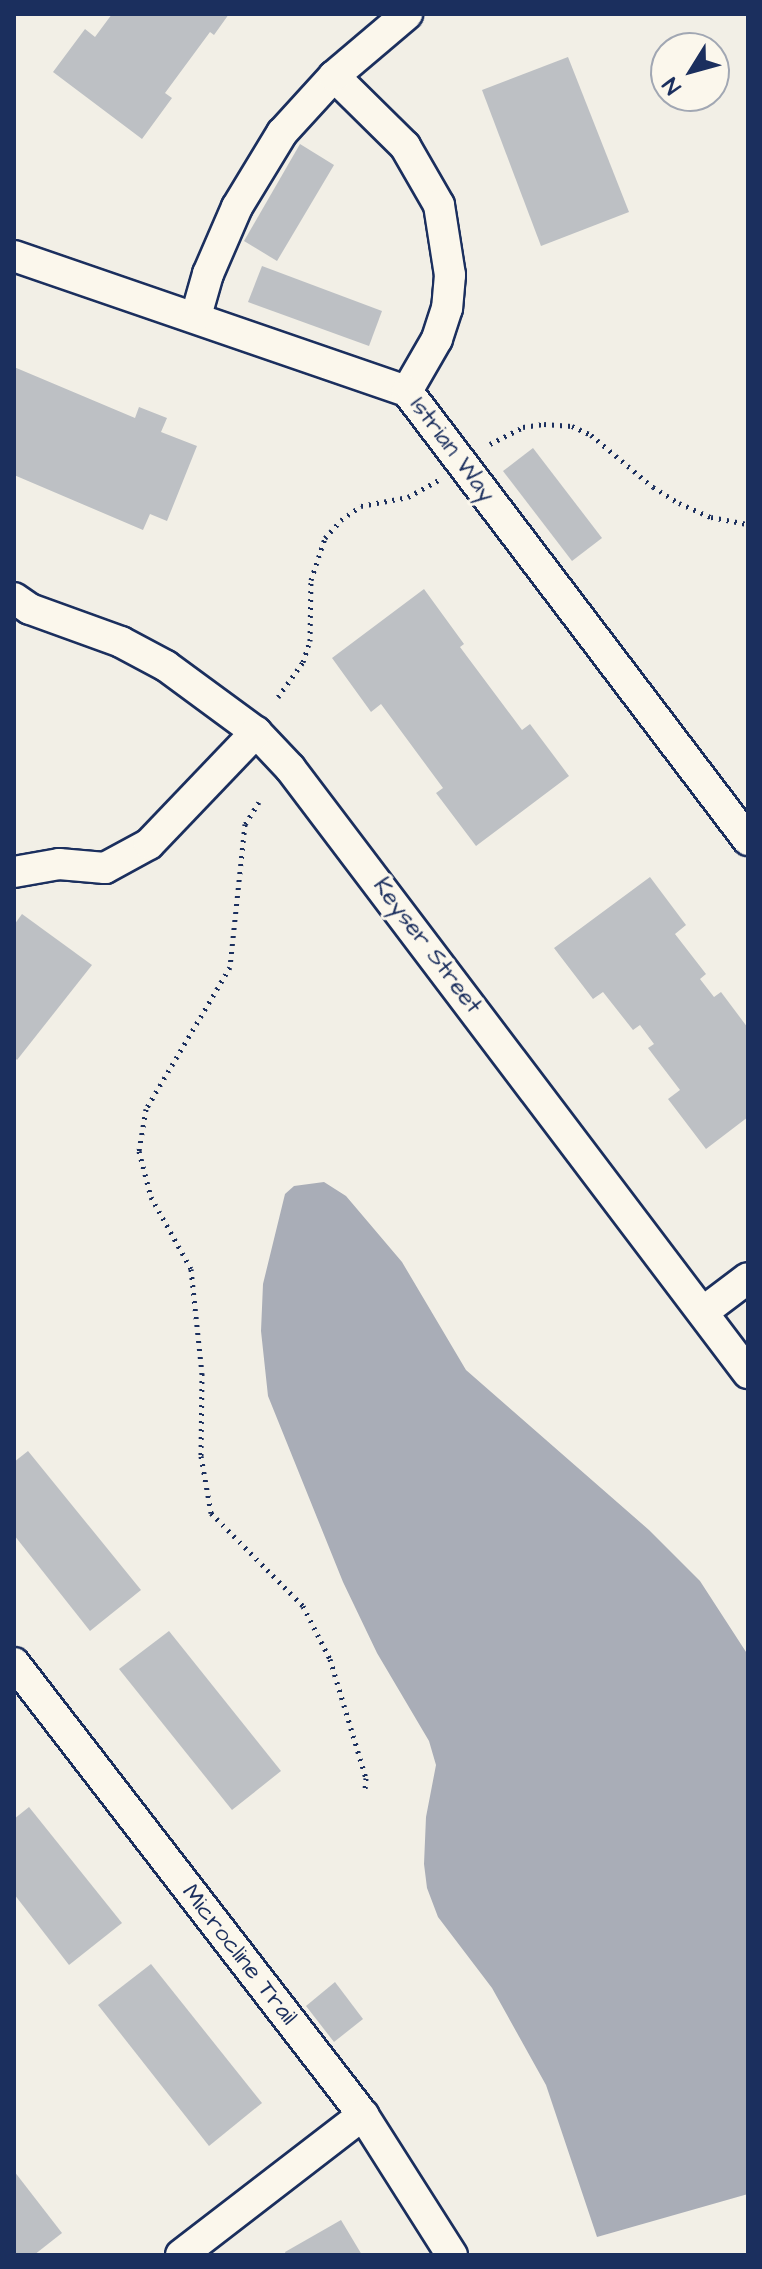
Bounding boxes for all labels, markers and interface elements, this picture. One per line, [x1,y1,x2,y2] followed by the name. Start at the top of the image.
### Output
[650,32,730,112] north arrow
[656,71,689,100] text: N
[403,392,501,508] street label: Istrian Way
[367,872,487,1020] street label: Keyser Street
[175,1879,303,2031] street label: Microcline Trail

